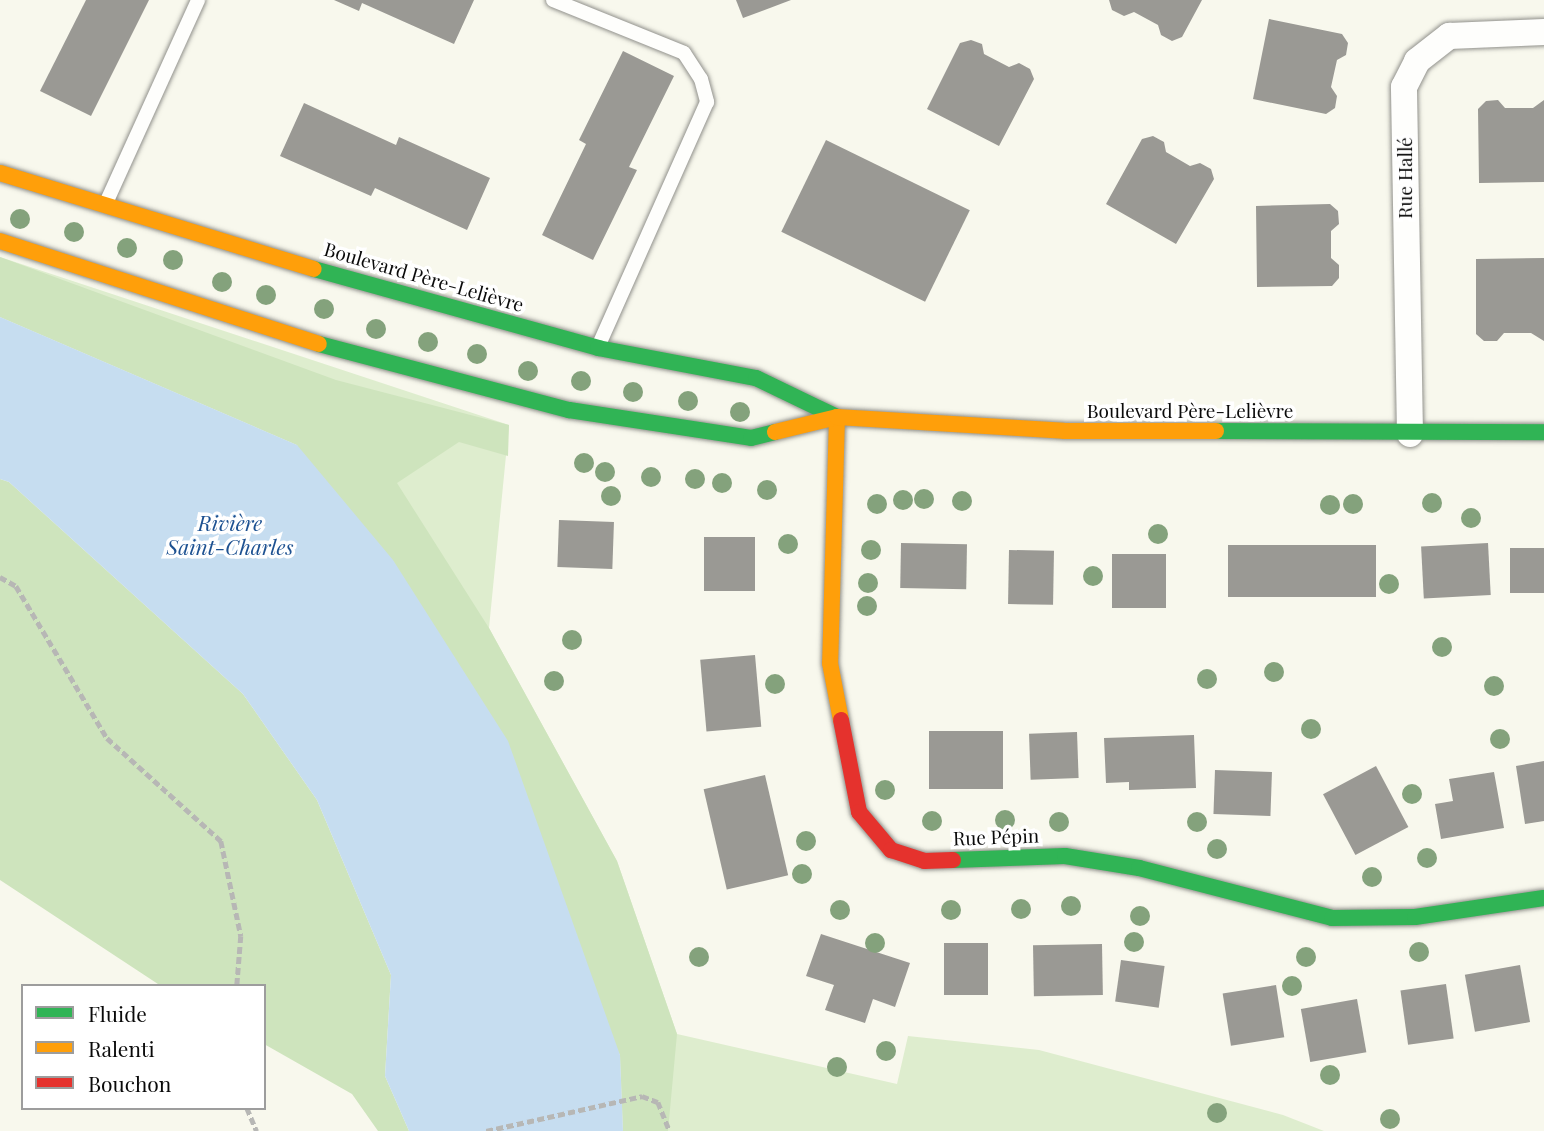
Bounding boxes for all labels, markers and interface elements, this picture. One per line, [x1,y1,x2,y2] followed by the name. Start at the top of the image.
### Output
[1394,137,1416,219] street label: Rue Hallé
[322,238,526,316] street label: Boulevard Père-Lelièvre
[1087,400,1293,422] street label: Boulevard Père-Lelièvre
[167,509,293,559] water label: Rivière Saint-Charles
[953,824,1039,850] street label: Rue Pépin
[21,984,266,1110] legend
[88,999,147,1027] text: Fluide
[88,1034,155,1062] text: Ralenti
[88,1069,171,1097] text: Bouchon

